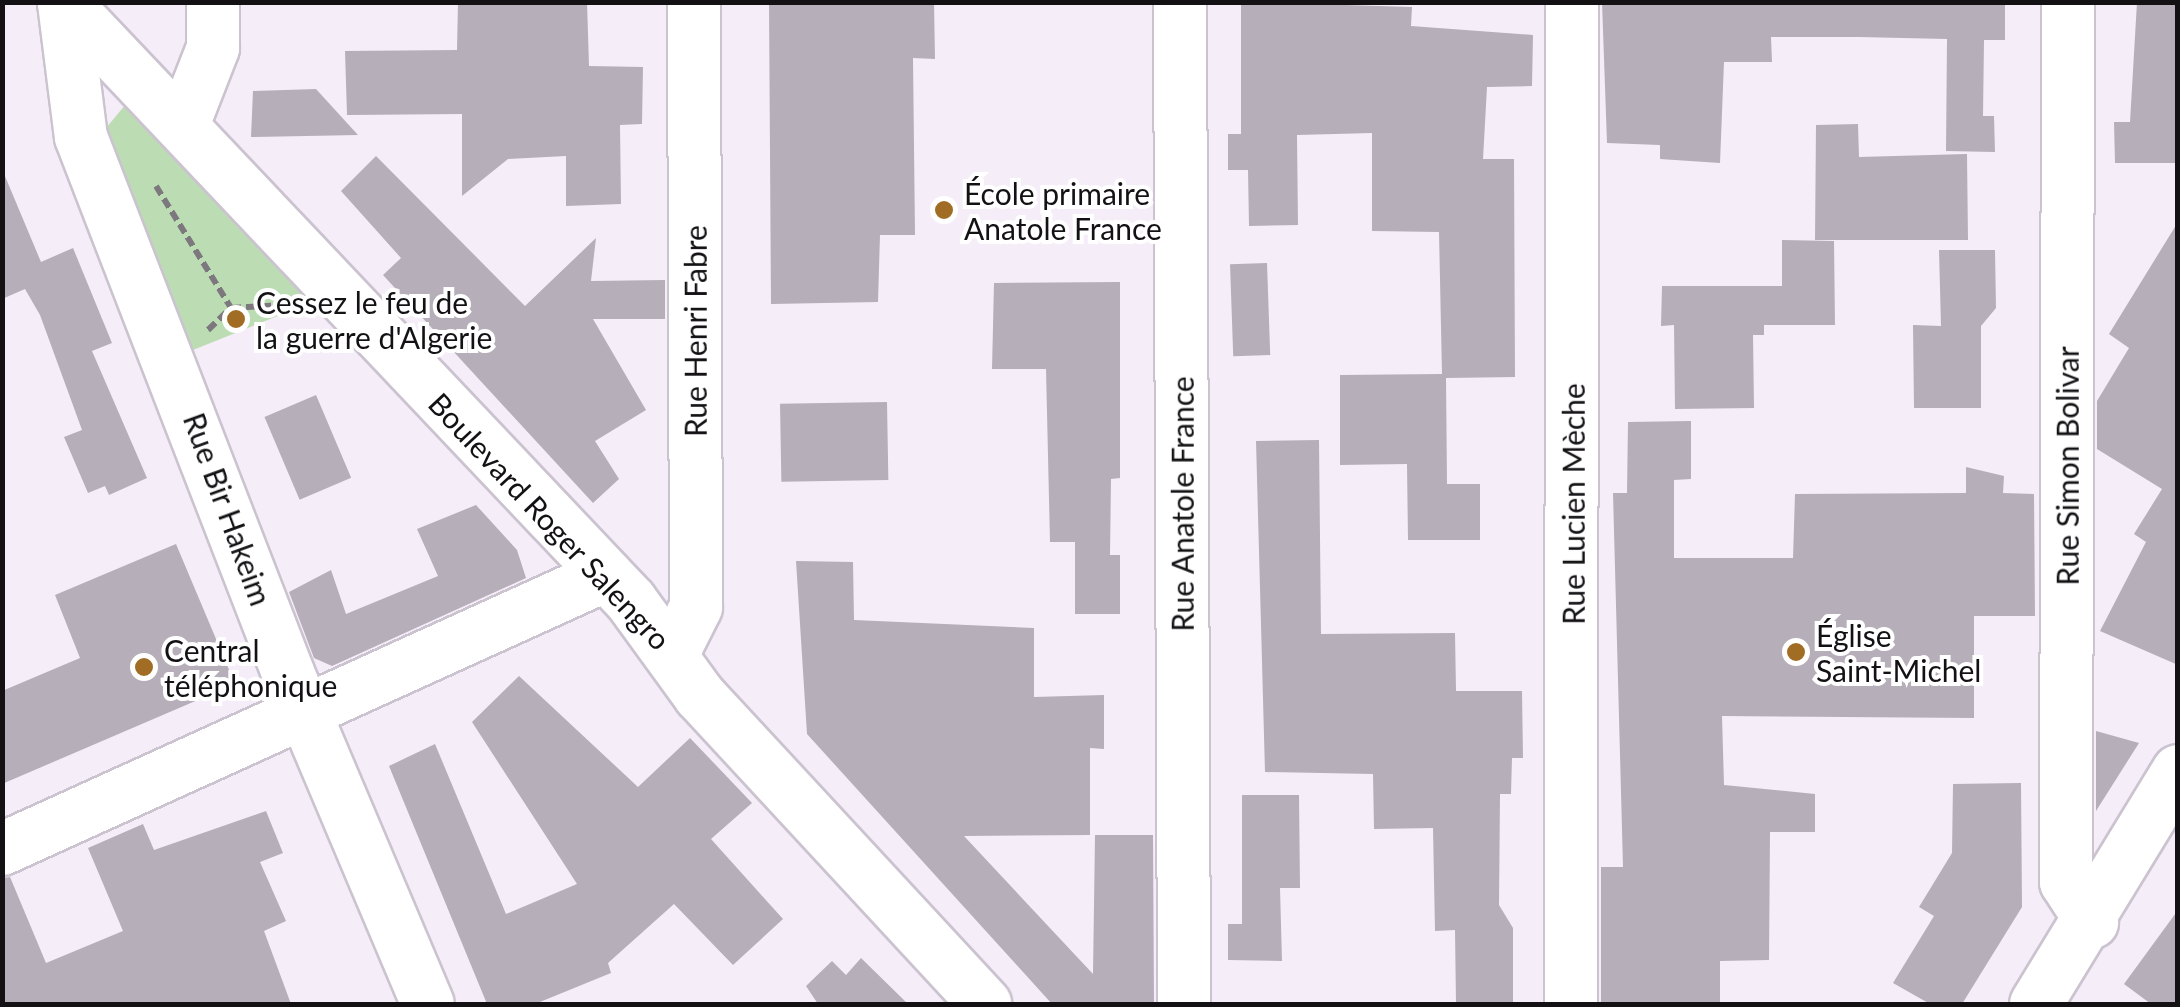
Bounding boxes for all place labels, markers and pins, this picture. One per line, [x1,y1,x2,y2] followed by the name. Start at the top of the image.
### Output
[964,175,1162,246] place label: École primaire Anatole France
[933,199,955,221] marker: École primaire Anatole France
[256,284,492,354] place label: Cessez le feu de la guerre d'Algerie
[225,308,247,330] marker: Cessez le feu de la guerre d'Algerie
[1816,617,1981,688] place label: Église Saint-Michel
[164,632,337,702] place label: Central téléphonique
[1785,641,1807,663] marker: Église Saint-Michel
[133,656,155,678] marker: Central téléphonique

